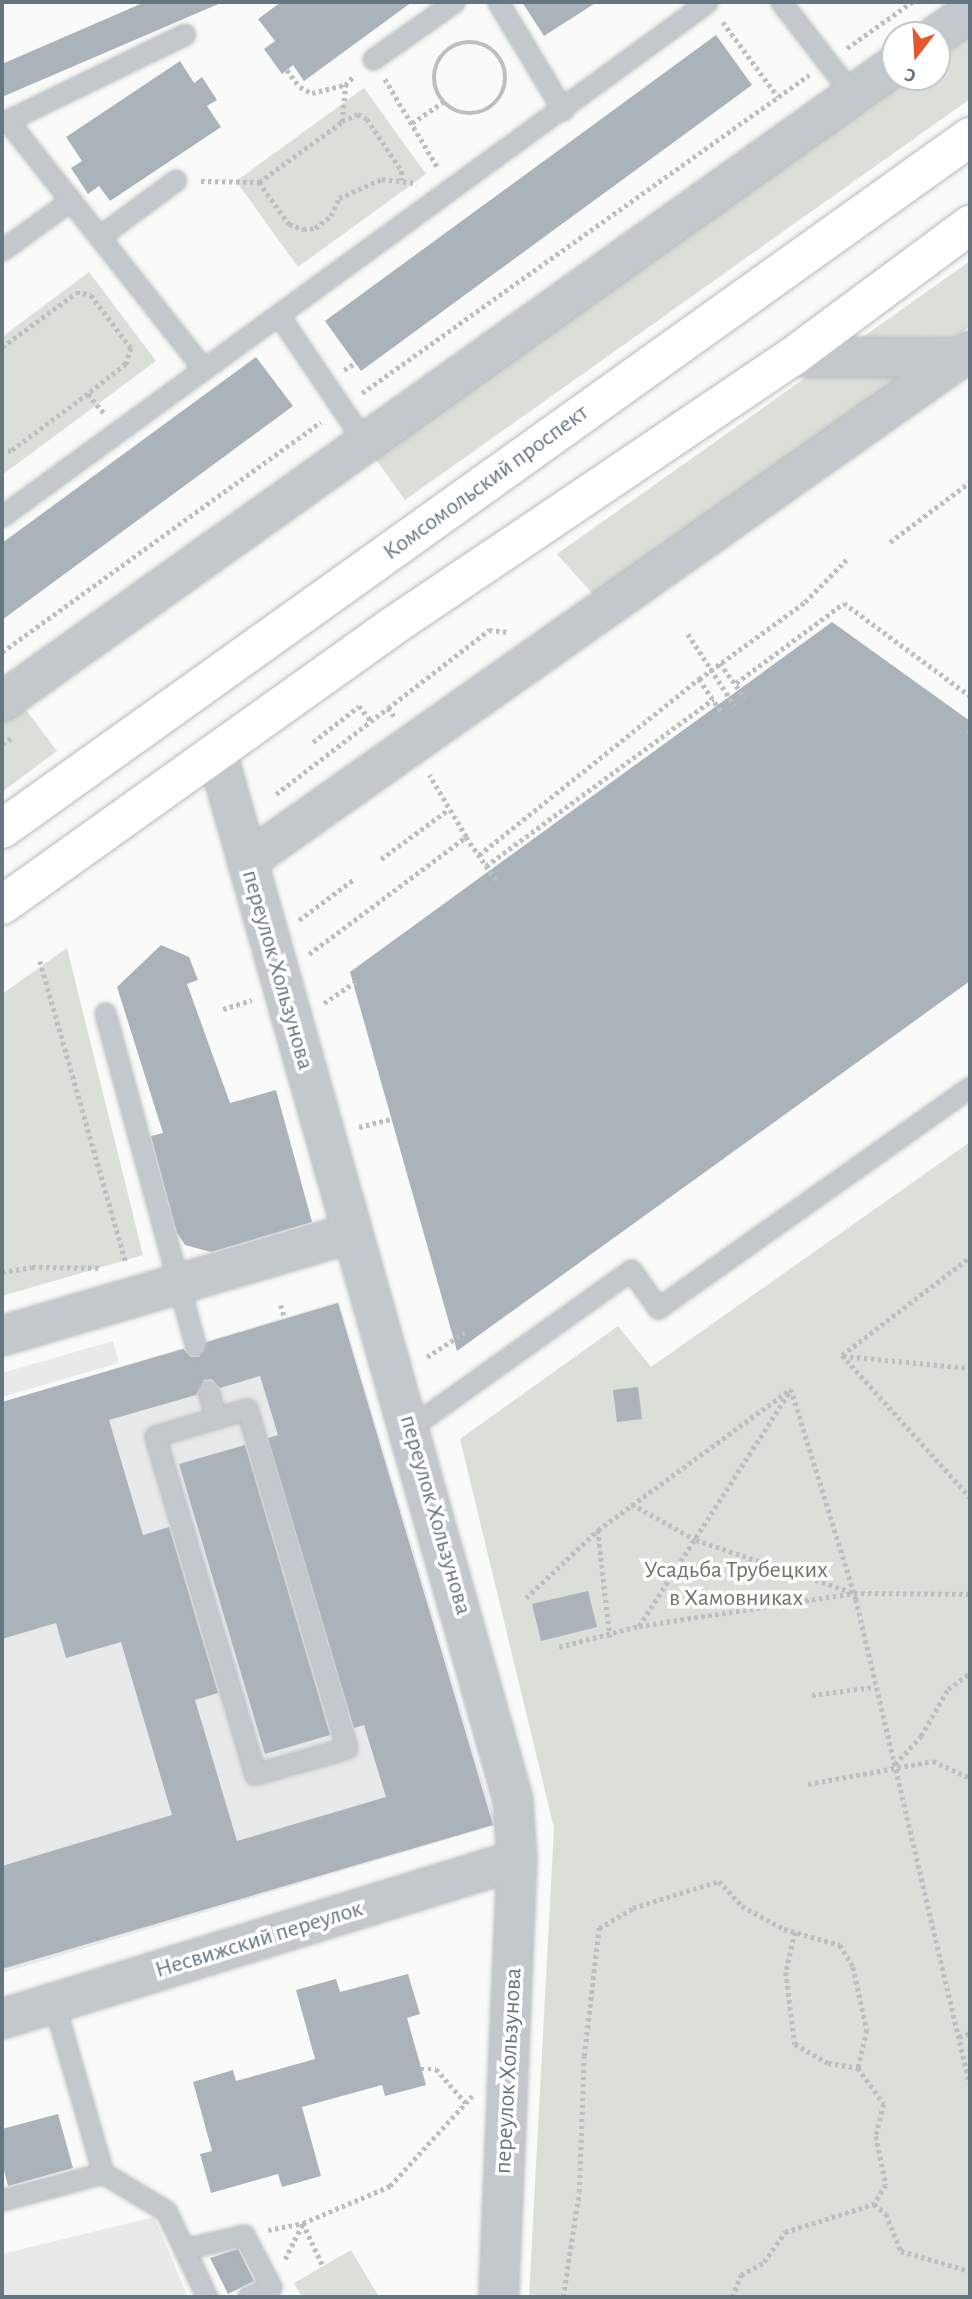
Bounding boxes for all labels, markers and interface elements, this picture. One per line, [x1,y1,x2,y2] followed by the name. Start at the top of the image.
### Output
[881,21,951,91] north arrow
[903,64,918,85] text: С
[378,399,594,567] street label: Комсомольский проспект
[235,867,319,1073] street label: переулок Хользунова
[393,1412,477,1618] street label: переулок Хользунова
[644,1557,828,1613] park label: Усадьба Трубецких в Хамовниках
[152,1895,366,1985] street label: Несвижский переулок
[489,1967,529,2175] street label: переулок Хользунова

